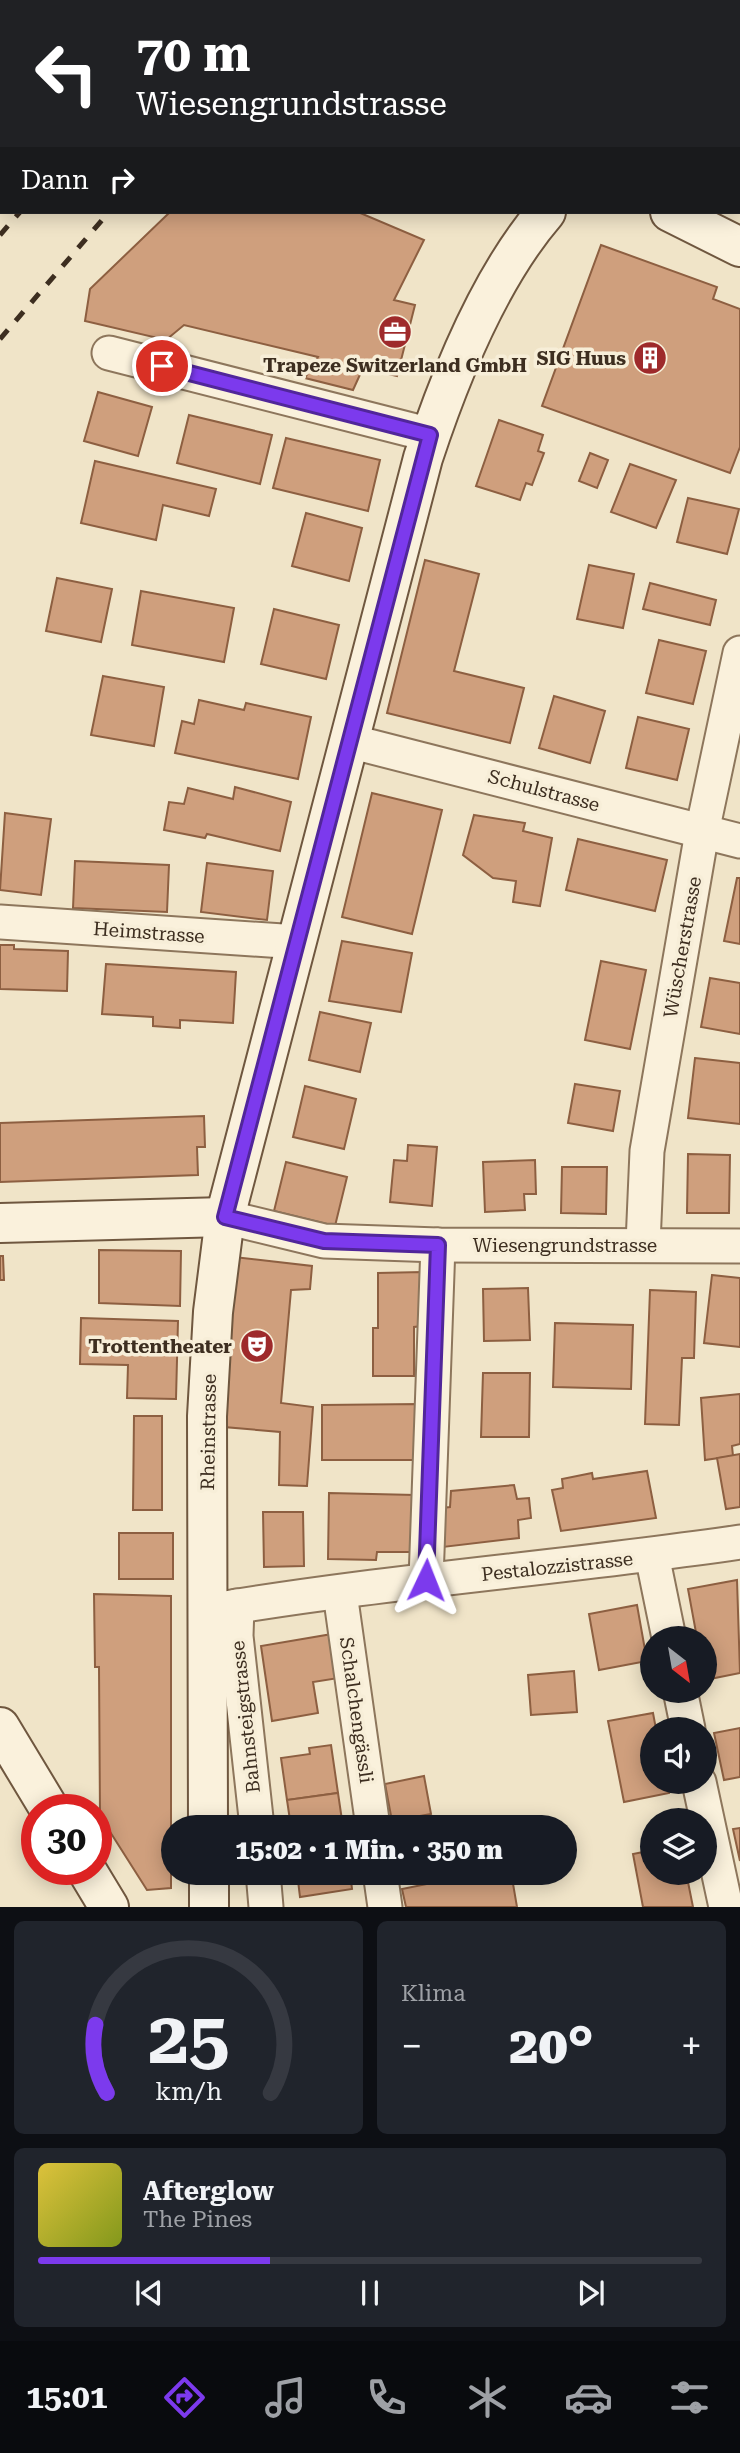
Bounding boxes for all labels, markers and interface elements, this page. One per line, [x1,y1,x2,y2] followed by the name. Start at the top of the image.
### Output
[136,26,251,83] text: 70 m
[21,28,112,119] icon: left
[136,85,447,123] text: Wiesengrundstrasse
[103,161,141,199] icon: right
[21,165,89,195] text: Dann
[376,313,414,351] office icon: Trapeze Switzerland GmbH
[132,336,192,396] pin
[631,339,669,377] building icon: SIG Huus
[143,347,181,385] icon: arrive
[537,347,626,370] place label: SIG Huus
[263,354,527,377] place label: Trapeze Switzerland GmbH
[485,765,602,816] street label: Schulstrasse
[659,875,706,1020] street label: Wüscherstrasse
[92,917,206,948] street label: Heimstrasse
[473,1234,657,1257] street label: Wiesengrundstrasse
[238,1327,276,1365] theatre icon: Trottentheater
[88,1335,232,1358] place label: Trottentheater
[196,1374,221,1490] street label: Rheinstrasse
[389,1543,463,1617] position arrow
[480,1547,634,1586] street label: Pestalozzistrasse
[640,1626,718,1703] north arrow
[640,1626,717,1885] map controls
[335,1635,378,1785] street label: Schalchengässli
[226,1640,265,1794] street label: Bahnsteigstrasse
[640,1717,717,1794] button: sound
[21,1794,112,1885] speed limit sign: 30
[640,1808,717,1885] button: layers
[235,1835,503,1865] text: 15:02 · 1 Min. · 350 m
[401,1980,466,2007] text: Klima
[148,1997,229,2082] text: 25
[509,2015,594,2076] text: 20°
[401,2024,422,2068] text: −
[681,2024,702,2068] text: +
[155,2077,222,2106] text: km/h
[143,2176,274,2206] text: Afterglow
[143,2206,252,2233] text: The Pines
[130,2274,168,2312] icon: previous
[351,2274,389,2312] icon: pause
[572,2274,610,2312] icon: next
[160,2373,209,2422] icon: directions
[261,2373,310,2422] icon: music
[362,2373,411,2422] icon: phone
[463,2373,512,2422] icon: climate
[564,2373,613,2422] icon: car
[665,2373,714,2422] icon: filters
[26,2378,108,2416] text: 15:01

